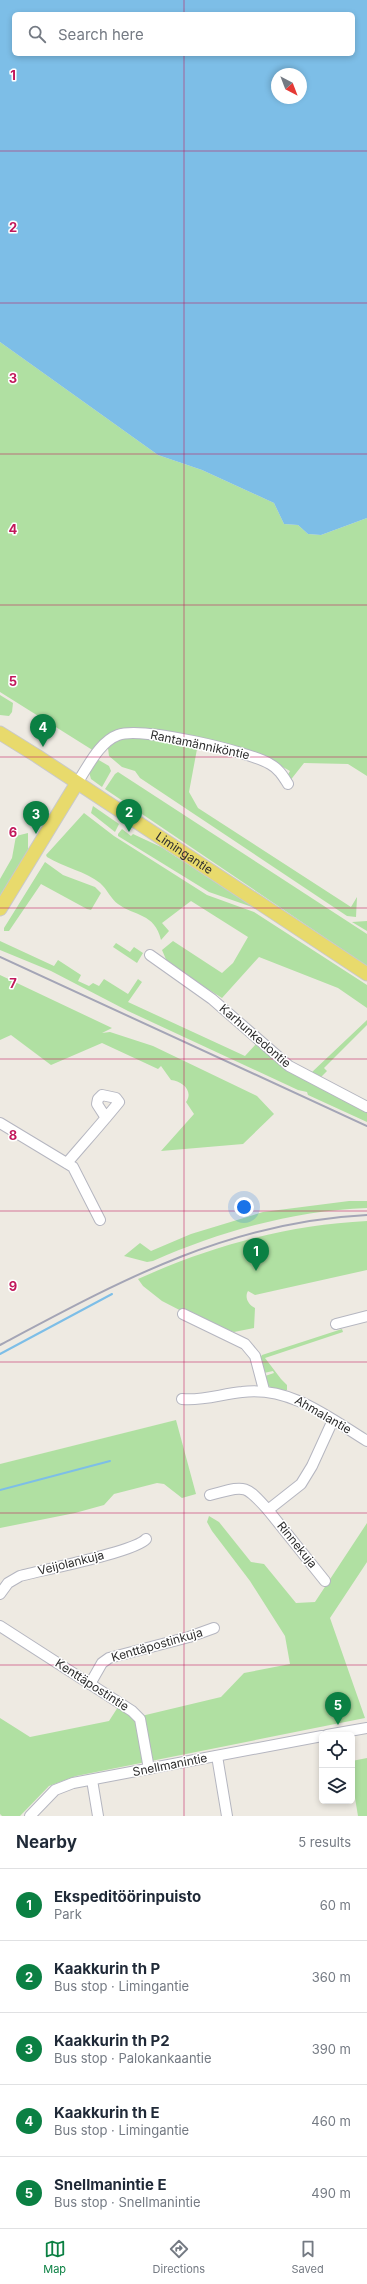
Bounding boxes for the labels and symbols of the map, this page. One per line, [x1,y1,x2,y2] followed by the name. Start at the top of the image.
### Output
[10,67,16,83] text: 1
[271,68,307,104] north arrow
[9,219,17,235] text: 2
[9,370,17,386] text: 3
[9,521,18,537] text: 4
[9,673,17,689] text: 5
[30,714,56,747] pin: 4
[149,727,251,762] street label: Rantamänniköntie
[116,799,142,832] pin: 2
[23,801,49,834] pin: 3
[9,824,17,840] text: 6
[153,829,216,877] street label: Limingantie
[9,975,17,991] text: 7
[217,1001,294,1071] street label: Karhunkedontie
[9,1127,17,1143] text: 8
[234,1197,254,1217] your location
[243,1238,269,1271] pin: 1
[9,1278,17,1294] text: 9
[292,1392,354,1437] street label: Ahmalantie
[274,1519,321,1571] street label: Rinnekuja
[36,1547,106,1578] street label: Veijolankuja
[110,1624,204,1665] street label: Kenttäpostinkuja
[53,1655,132,1714] street label: Kenttäpostintie
[325,1692,351,1725] pin: 5
[131,1750,209,1779] street label: Snellmanintie

